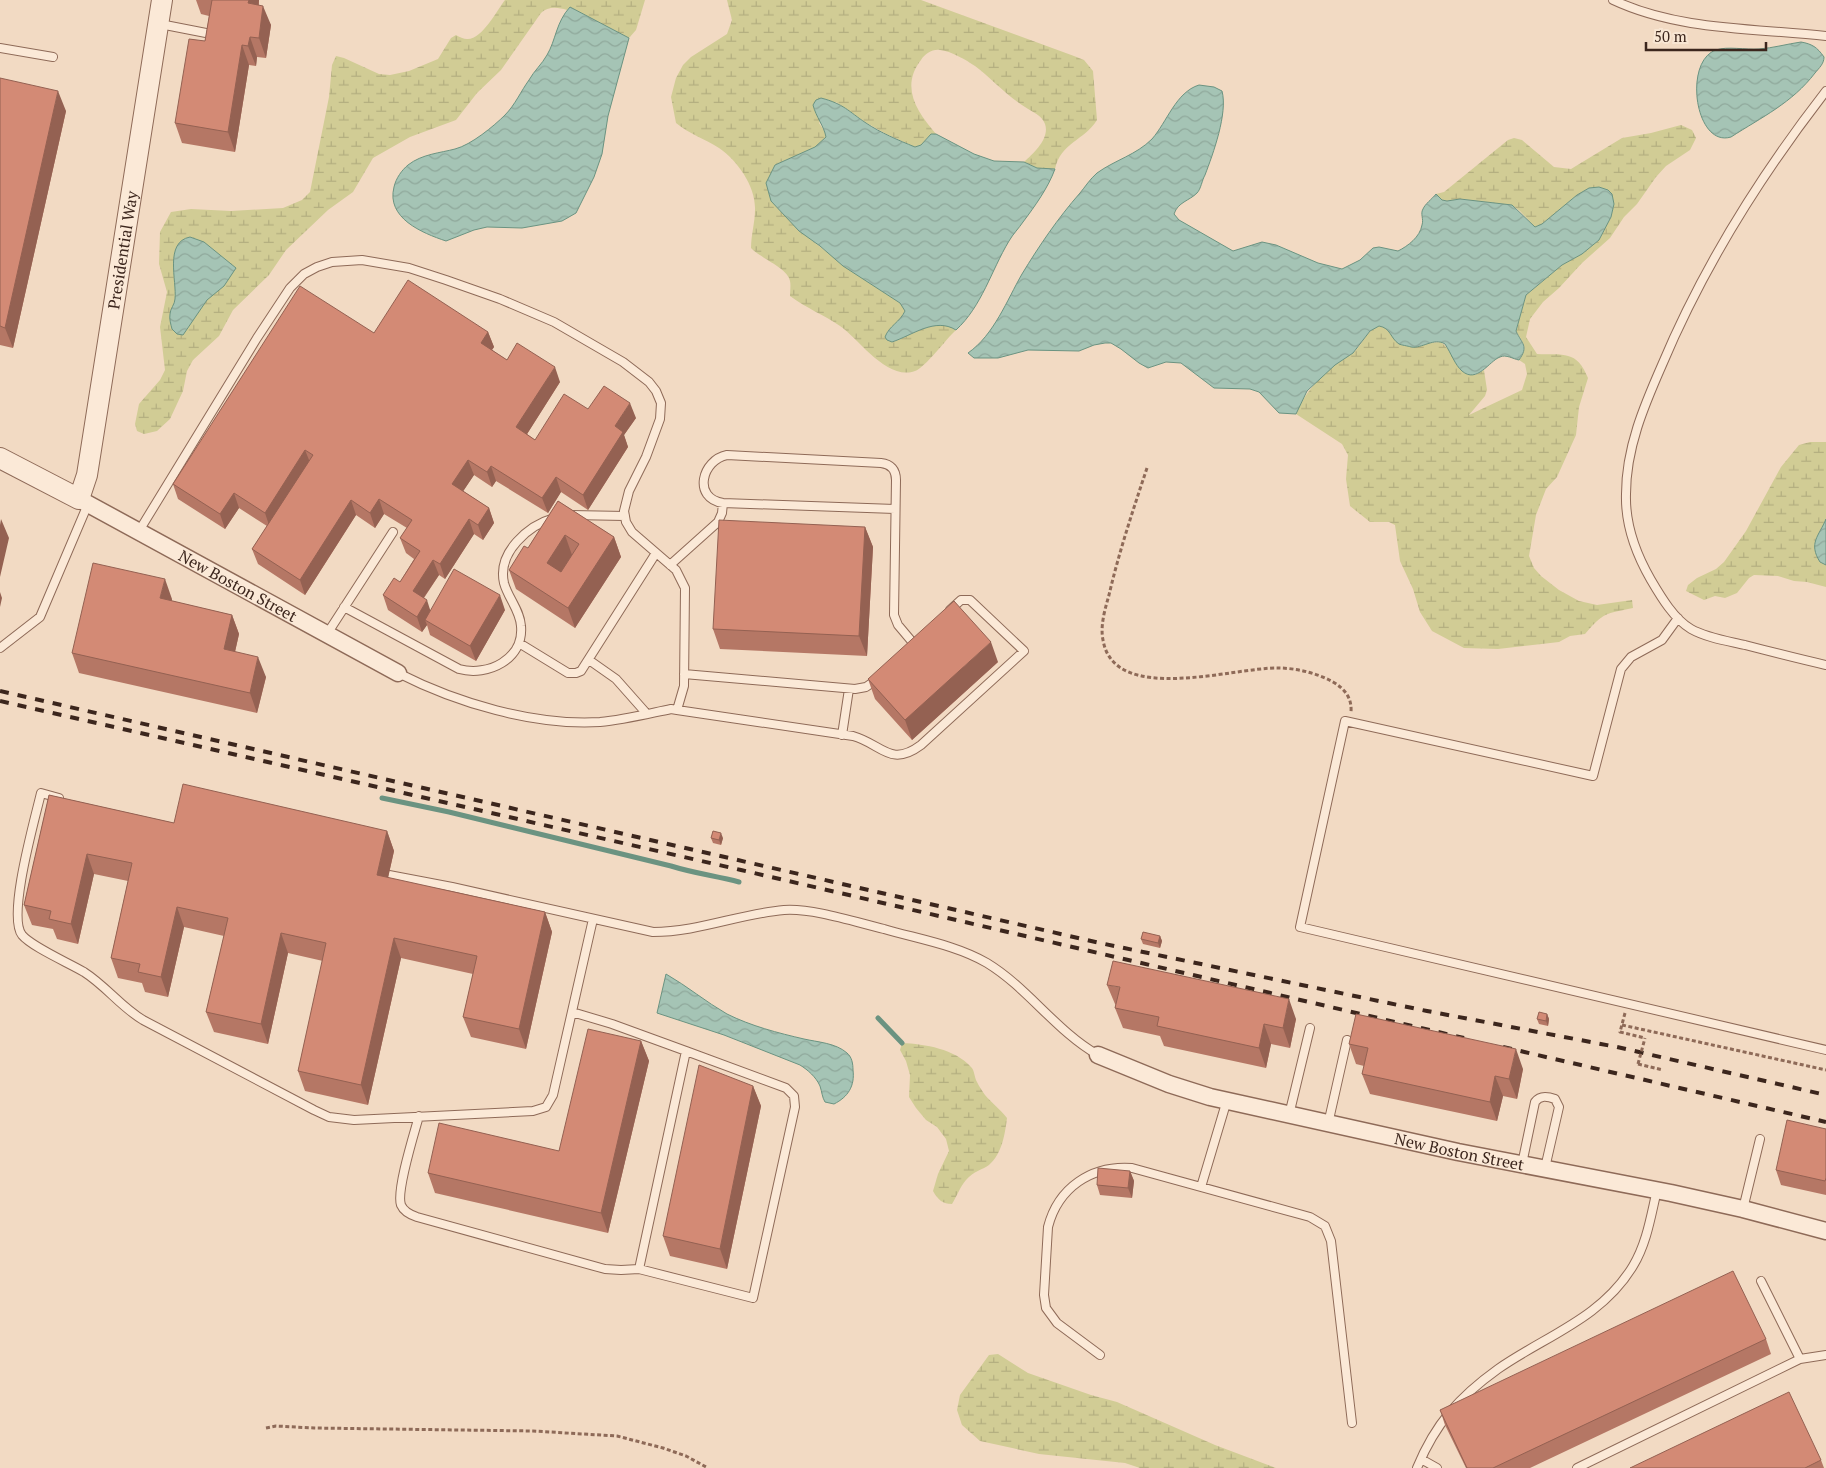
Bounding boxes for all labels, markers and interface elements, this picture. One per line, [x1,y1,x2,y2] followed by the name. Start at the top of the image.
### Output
[1646,20,1766,52] scale bar
[1654,26,1687,46] text: 50 m
[102,188,143,311] street label: Presidential Way
[175,544,301,627] street label: New Boston Street
[1392,1127,1526,1176] street label: New Boston Street

